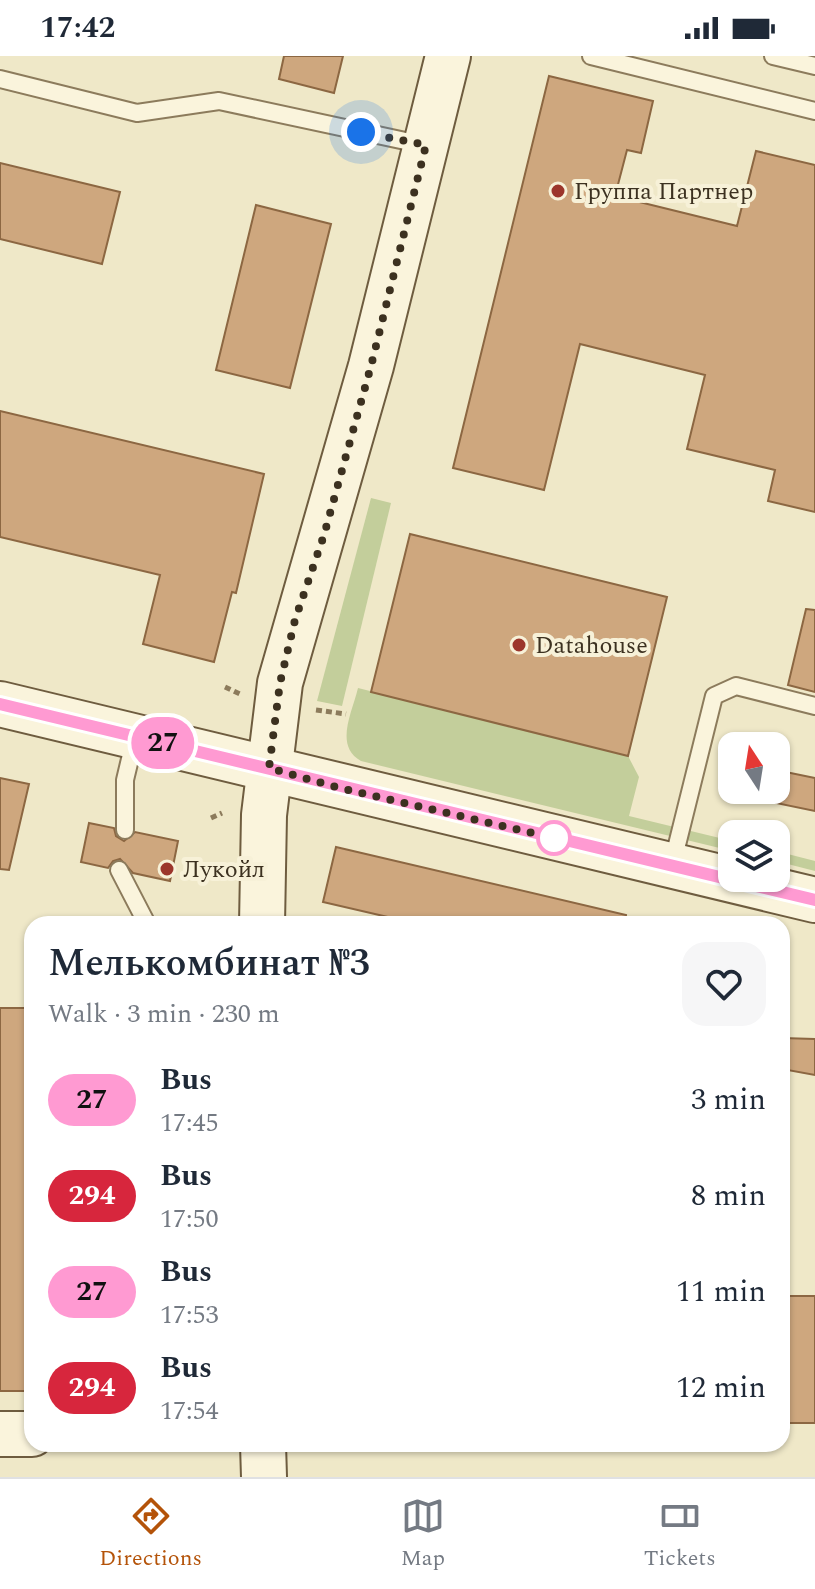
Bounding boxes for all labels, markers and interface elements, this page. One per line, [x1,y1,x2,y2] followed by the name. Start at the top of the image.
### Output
[40,5,115,51] text: 17:42
[341,112,381,152] your location
[574,174,753,210] place label: Группа Партнер
[549,182,567,200] marker: Группа Партнер
[535,628,648,664] place label: Datahouse
[510,636,528,654] marker: Datahouse
[127,717,199,769] line badge: 27
[147,721,179,764] text: 27
[718,732,790,804] north arrow
[718,732,790,892] map controls
[718,820,790,892] button: layers
[537,821,571,855] unlabelled marker
[183,852,265,888] place label: Лукойл
[158,860,176,878] marker: Лукойл
[48,935,370,993] text: Мелькомбинат №3
[682,942,766,1026] button: heart
[48,994,280,1034] text: Walk · 3 min · 230 m
[160,1057,212,1103] text: Bus
[691,1077,766,1123] text: 3 min
[76,1078,108,1121] text: 27
[160,1103,219,1143] text: 17:45
[160,1153,212,1199] text: Bus
[691,1173,766,1219] text: 8 min
[68,1174,116,1217] text: 294
[160,1199,219,1239] text: 17:50
[160,1249,212,1295] text: Bus
[676,1269,766,1315] text: 11 min
[76,1270,108,1313] text: 27
[160,1295,219,1335] text: 17:53
[160,1345,212,1391] text: Bus
[676,1365,766,1411] text: 12 min
[68,1366,116,1409] text: 294
[160,1391,219,1431] text: 17:54
[99,1494,202,1575] tab: Directions
[401,1494,445,1575] tab: Map
[644,1494,716,1575] tab: Tickets

